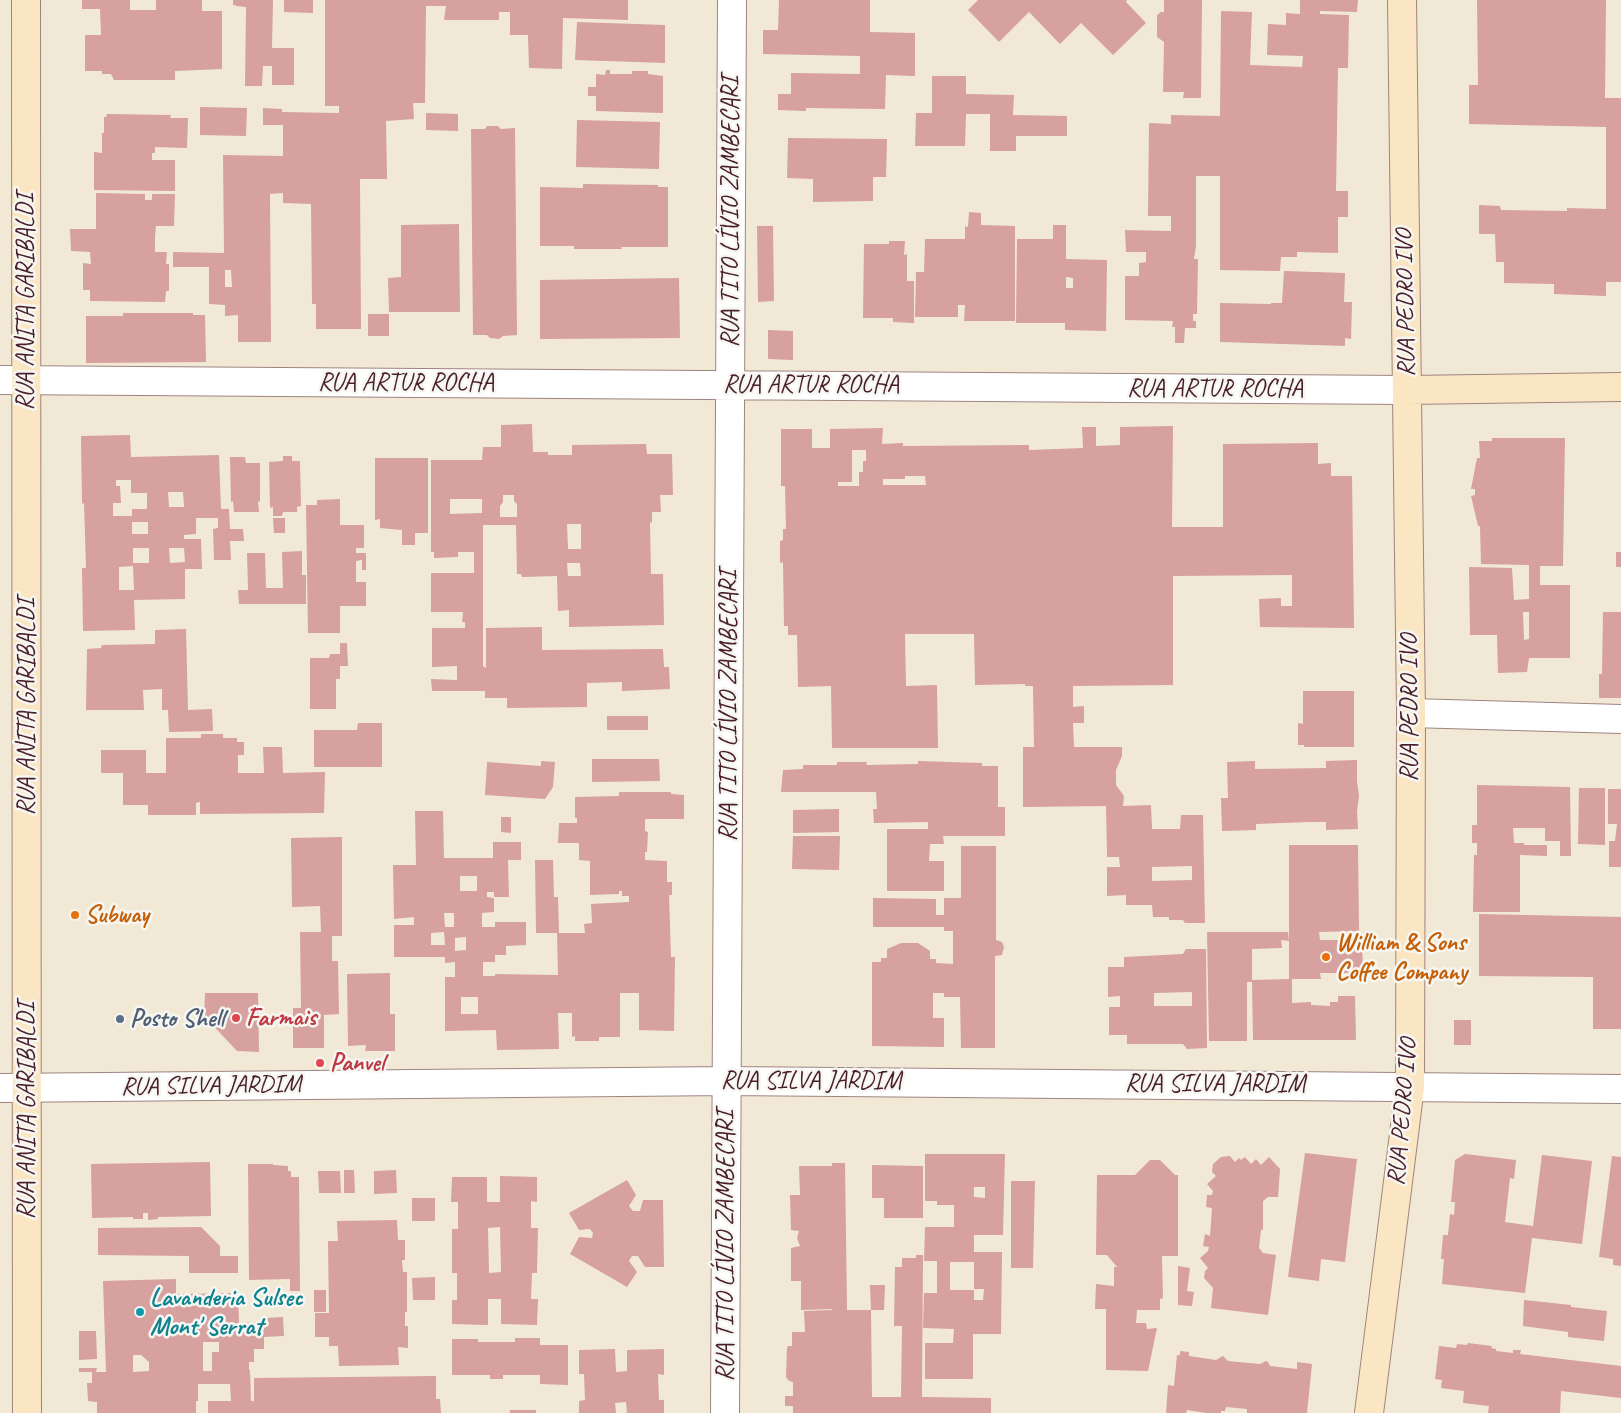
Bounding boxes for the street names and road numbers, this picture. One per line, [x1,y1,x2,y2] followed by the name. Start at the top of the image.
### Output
[716,77,746,347] street label: RUA TITO LÍVIO ZAMBECARI
[11,194,41,410] street label: RUA ANITA GARIBALDI
[1390,229,1422,377] street label: RUA PEDRO IVO
[318,368,494,398] street label: RUA ARTUR ROCHA
[723,370,899,400] street label: RUA ARTUR ROCHA
[1127,374,1303,404] street label: RUA ARTUR ROCHA
[714,571,744,841] street label: RUA TITO LÍVIO ZAMBECARI
[12,599,42,815] street label: RUA ANITA GARIBALDI
[1395,634,1425,782] street label: RUA PEDRO IVO
[12,1003,42,1219] street label: RUA ANITA GARIBALDI
[1382,1037,1424,1187] street label: RUA PEDRO IVO
[721,1066,901,1096] street label: RUA SILVA JARDIM
[121,1069,301,1103] street label: RUA SILVA JARDIM
[1125,1069,1305,1099] street label: RUA SILVA JARDIM
[711,1111,741,1381] street label: RUA TITO LÍVIO ZAMBECARI

